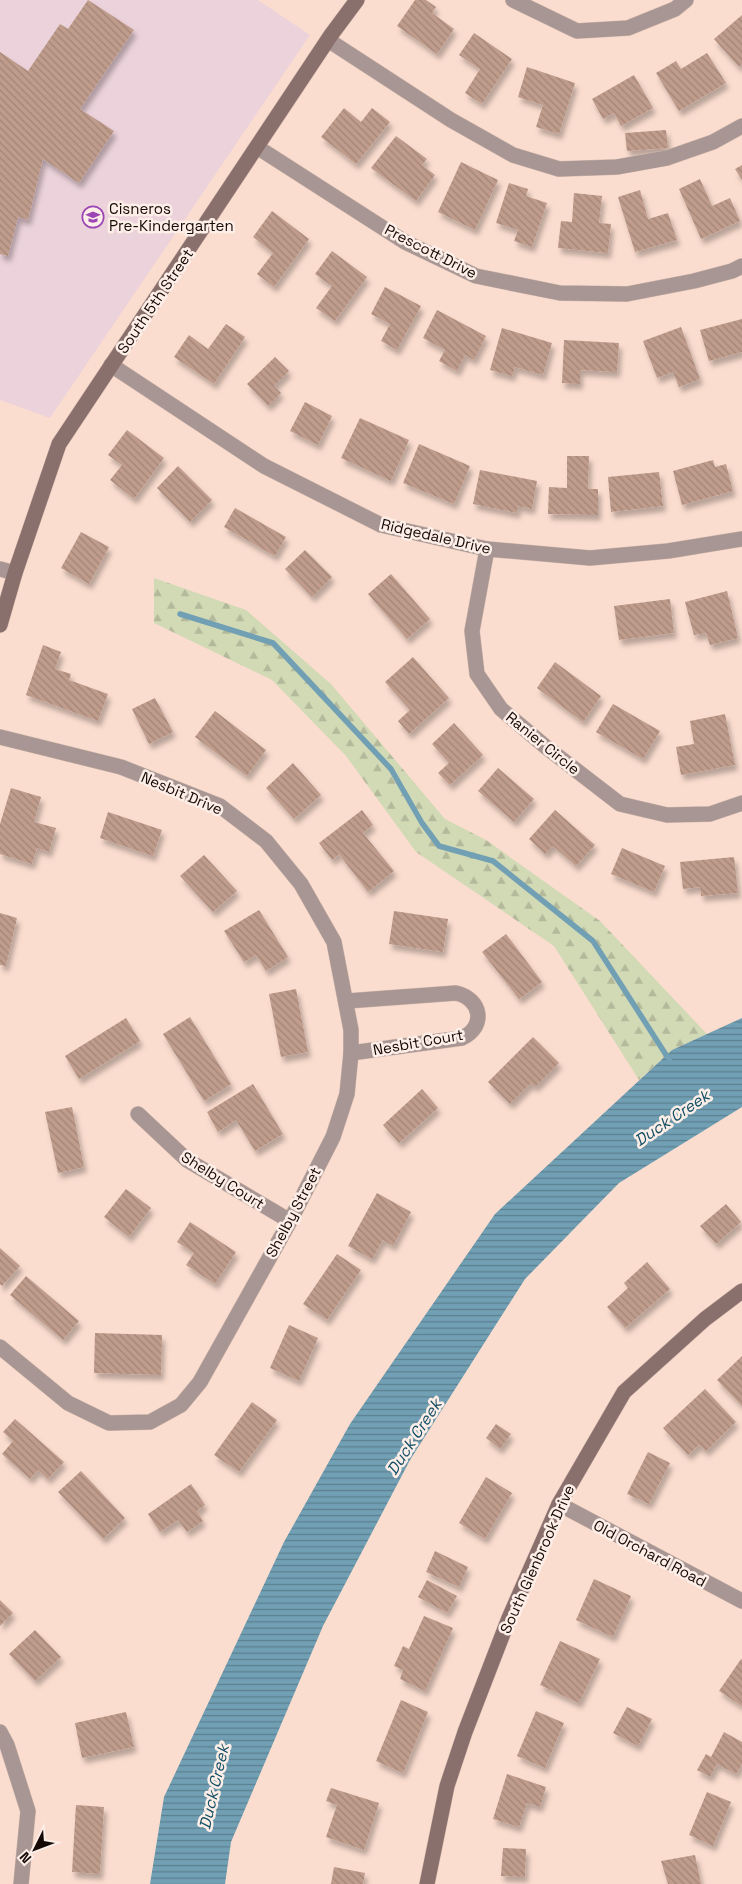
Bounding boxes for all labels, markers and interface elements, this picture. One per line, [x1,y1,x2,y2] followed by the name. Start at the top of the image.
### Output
[109,199,234,235] place label: Cisneros Pre-Kindergarten
[81,205,105,229] school or university icon: Cisneros Pre-Kindergarten
[382,220,480,282] street label: Prescott Drive
[113,245,197,357] street label: South 5th Street
[379,514,493,558] street label: Ridgedale Drive
[502,707,584,779] street label: Ranier Circle
[138,767,226,819] street label: Nesbit Drive
[371,1025,465,1059] street label: Nesbit Court
[630,1084,716,1151] water label: Duck Creek
[178,1147,268,1213] street label: Shelby Court
[261,1164,325,1260] street label: Shelby Street
[382,1393,448,1479] water label: Duck Creek
[496,1482,578,1636] street label: South Glenbrook Drive
[590,1515,710,1591] street label: Old Orchard Road
[194,1740,234,1831] water label: Duck Creek
[10,1824,60,1874] north arrow
[16,1848,35,1867] text: N

